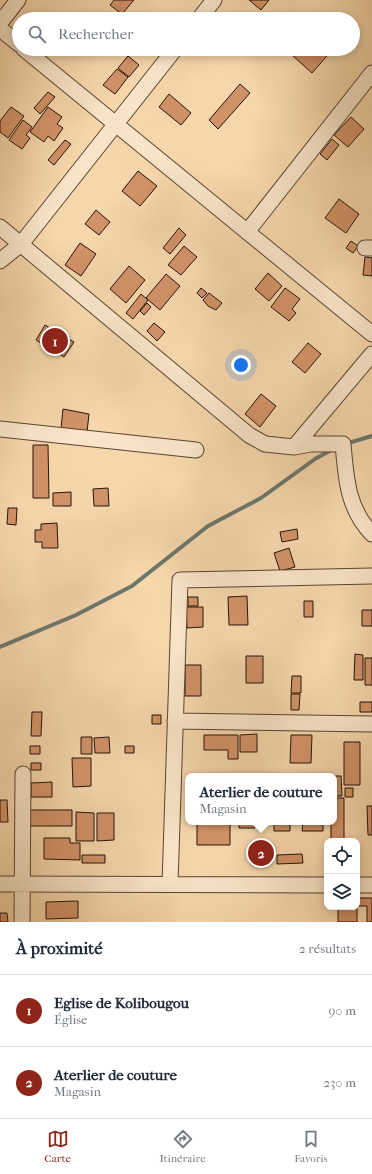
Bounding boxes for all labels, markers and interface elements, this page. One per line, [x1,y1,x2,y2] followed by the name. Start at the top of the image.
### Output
[12,12,360,56] search box
[26,23,48,45] icon: search
[58,25,133,43] text: Rechercher
[42,326,68,356] pin: 1
[231,355,251,375] your location
[185,773,337,825] popup
[199,783,323,801] text: Aterlier de couture
[199,801,247,816] text: Magasin
[248,838,274,868] pin: 2
[324,838,360,910] map controls
[324,838,360,874] button: locate
[324,874,360,910] button: layers
[16,938,103,958] text: À proximité
[299,941,356,956] text: 2 résultats
[54,994,189,1012] text: Eglise de Kolibougou
[27,1003,31,1018] text: 1
[328,1003,356,1018] text: 90 m
[54,1012,88,1027] text: Église
[54,1066,177,1084] text: Aterlier de couture
[26,1075,32,1090] text: 2
[323,1075,356,1090] text: 230 m
[54,1084,101,1099] text: Magasin
[44,1128,71,1165] tab: Carte
[159,1128,206,1165] tab: Itinéraire
[294,1128,328,1165] tab: Favoris

